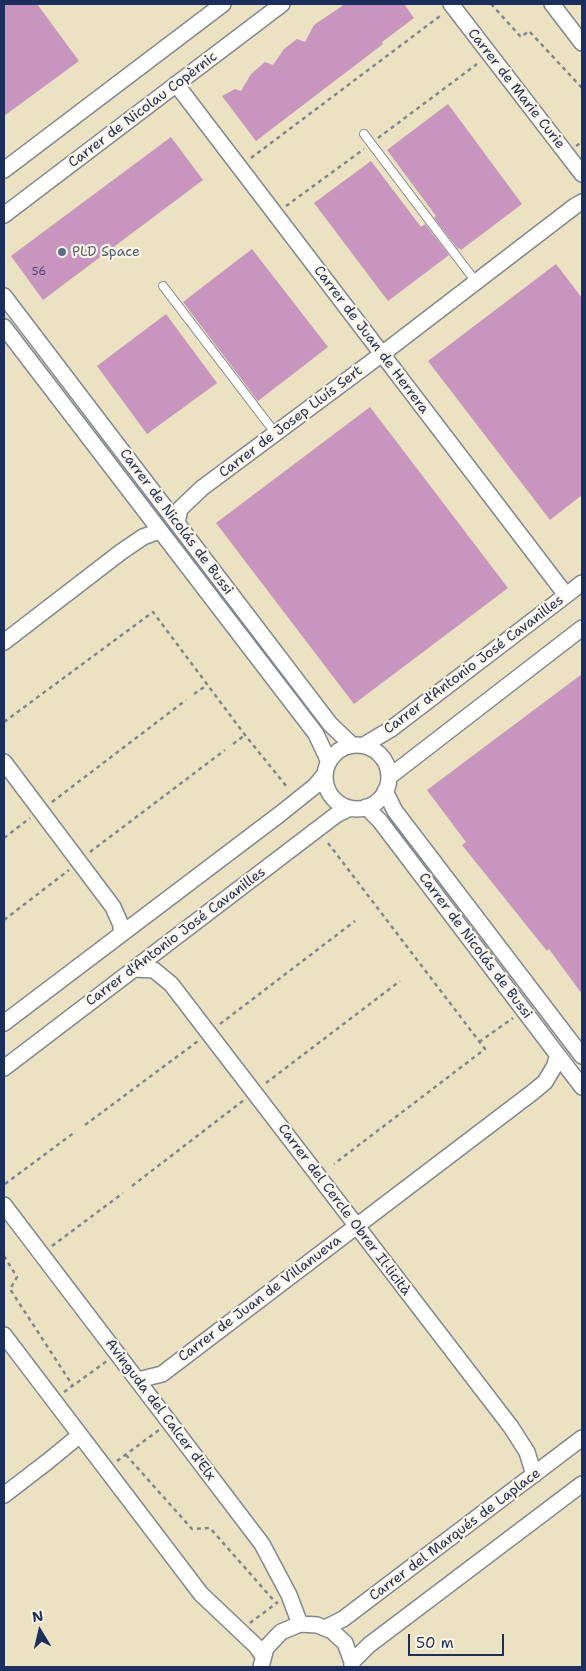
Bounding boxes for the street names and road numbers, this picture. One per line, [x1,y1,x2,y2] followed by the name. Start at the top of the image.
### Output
[464,26,568,152] street label: Carrer de Marie Curie
[65,48,221,172] street label: Carrer de Nicolau Copèrnic
[310,263,432,417] street label: Carrer de Juan de Herrera
[216,363,366,481] street label: Carrer de Josep Lluís Sert
[116,446,236,598] street label: Carrer de Nicolás de Bussi
[381,592,567,738] street label: Carrer d'Antonio José Cavanilles
[83,864,269,1010] street label: Carrer d'Antonio José Cavanilles
[415,870,535,1022] street label: Carrer de Nicolás de Bussi
[274,1121,414,1299] street label: Carrer del Cercle Obrer Il·licità
[175,1232,345,1366] street label: Carrer de Juan de Villanueva
[101,1336,219,1484] street label: Avinguda del Calcer d'Elx
[366,1465,544,1605] street label: Carrer del Marqués de Laplace

